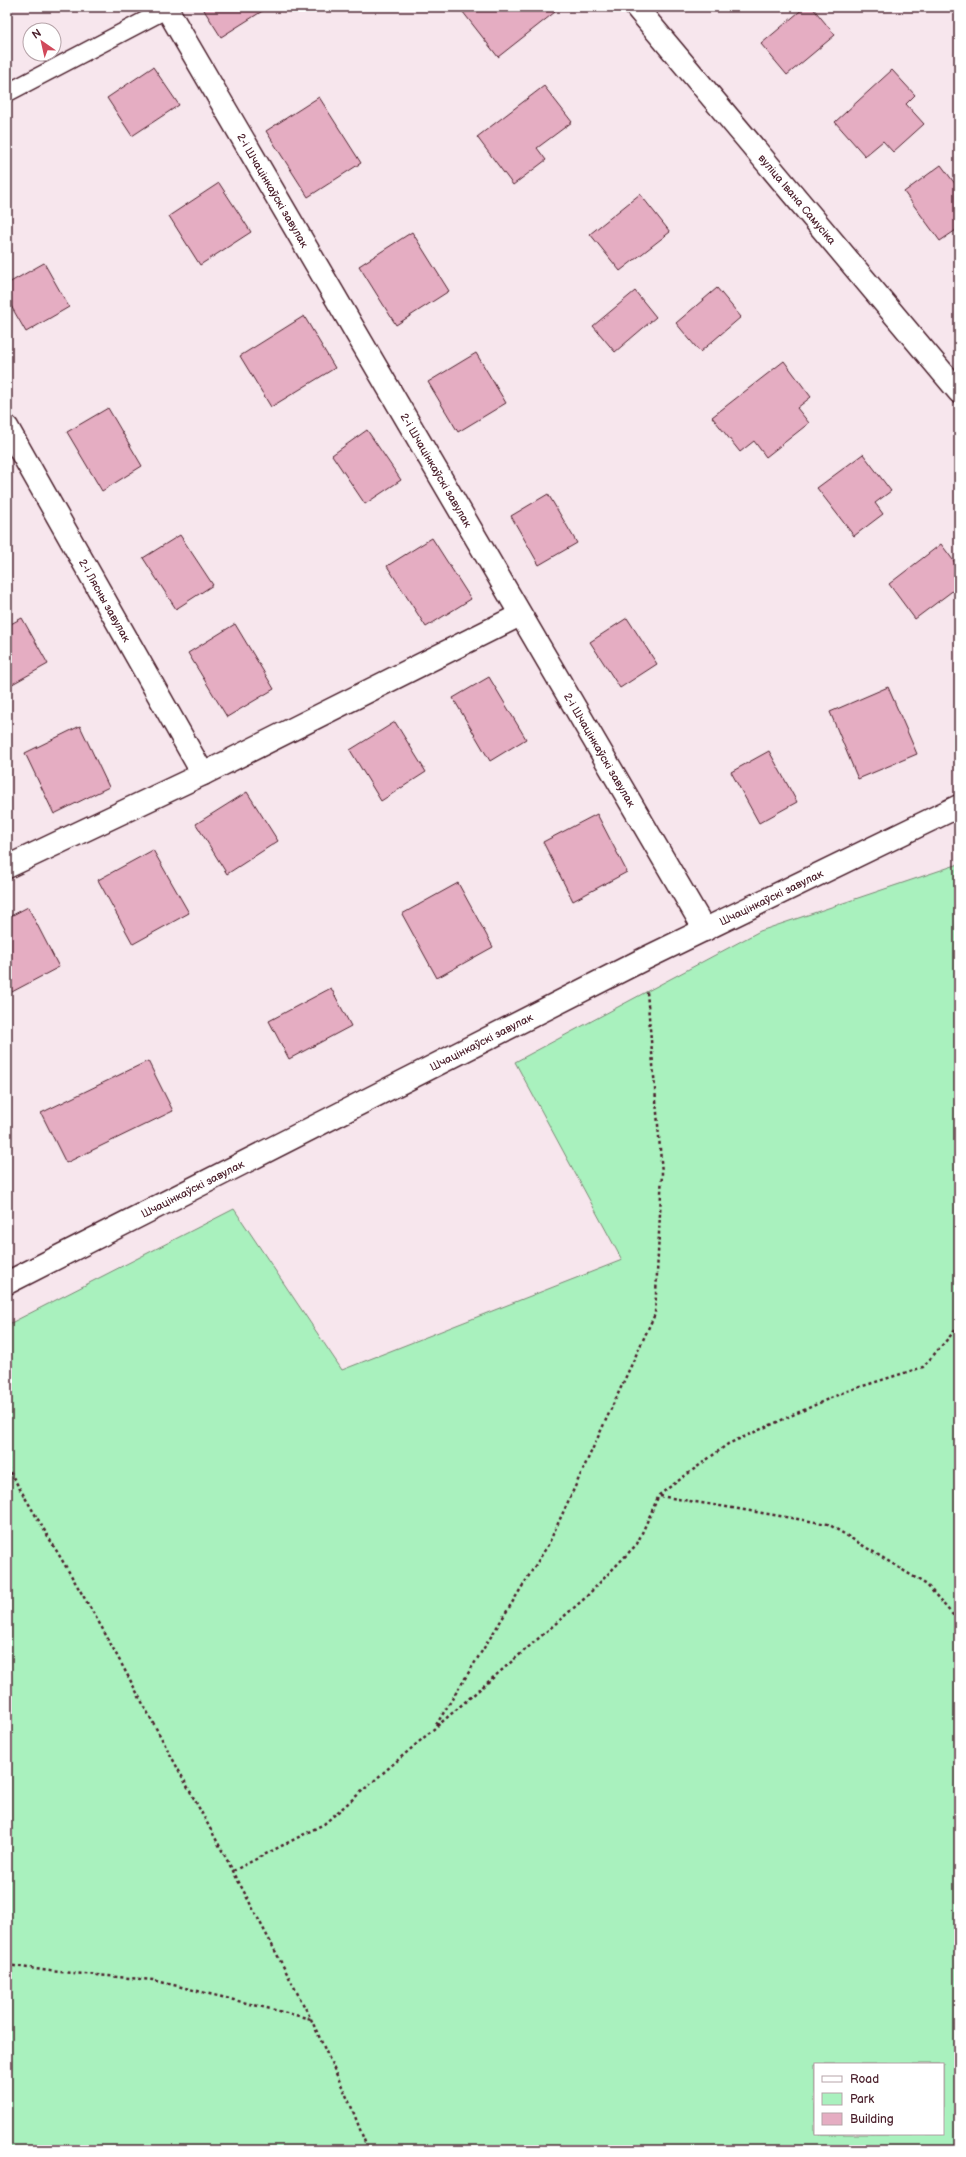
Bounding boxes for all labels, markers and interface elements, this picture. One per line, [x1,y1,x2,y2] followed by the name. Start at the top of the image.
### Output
[22,22,62,62] north arrow
[30,26,44,42] text: N
[234,131,311,250] street label: 2-і Шчацінкаўскі завулак
[755,152,839,248] street label: вуліца Івана Самусіка
[398,411,474,530] street label: 2-і Шчацінкаўскі завулак
[76,557,133,644] street label: 2-і Лясны завулак
[561,691,638,810] street label: 2-і Шчацінкаўскі завулак
[717,867,826,928] street label: Шчацінкаўскі завулак
[428,1011,535,1074] street label: Шчацінкаўскі завулак
[139,1157,246,1221] street label: Шчацінкаўскі завулак
[814,2063,944,2135] legend
[850,2072,879,2087] text: Road
[850,2092,874,2107] text: Park
[850,2112,894,2127] text: Building

